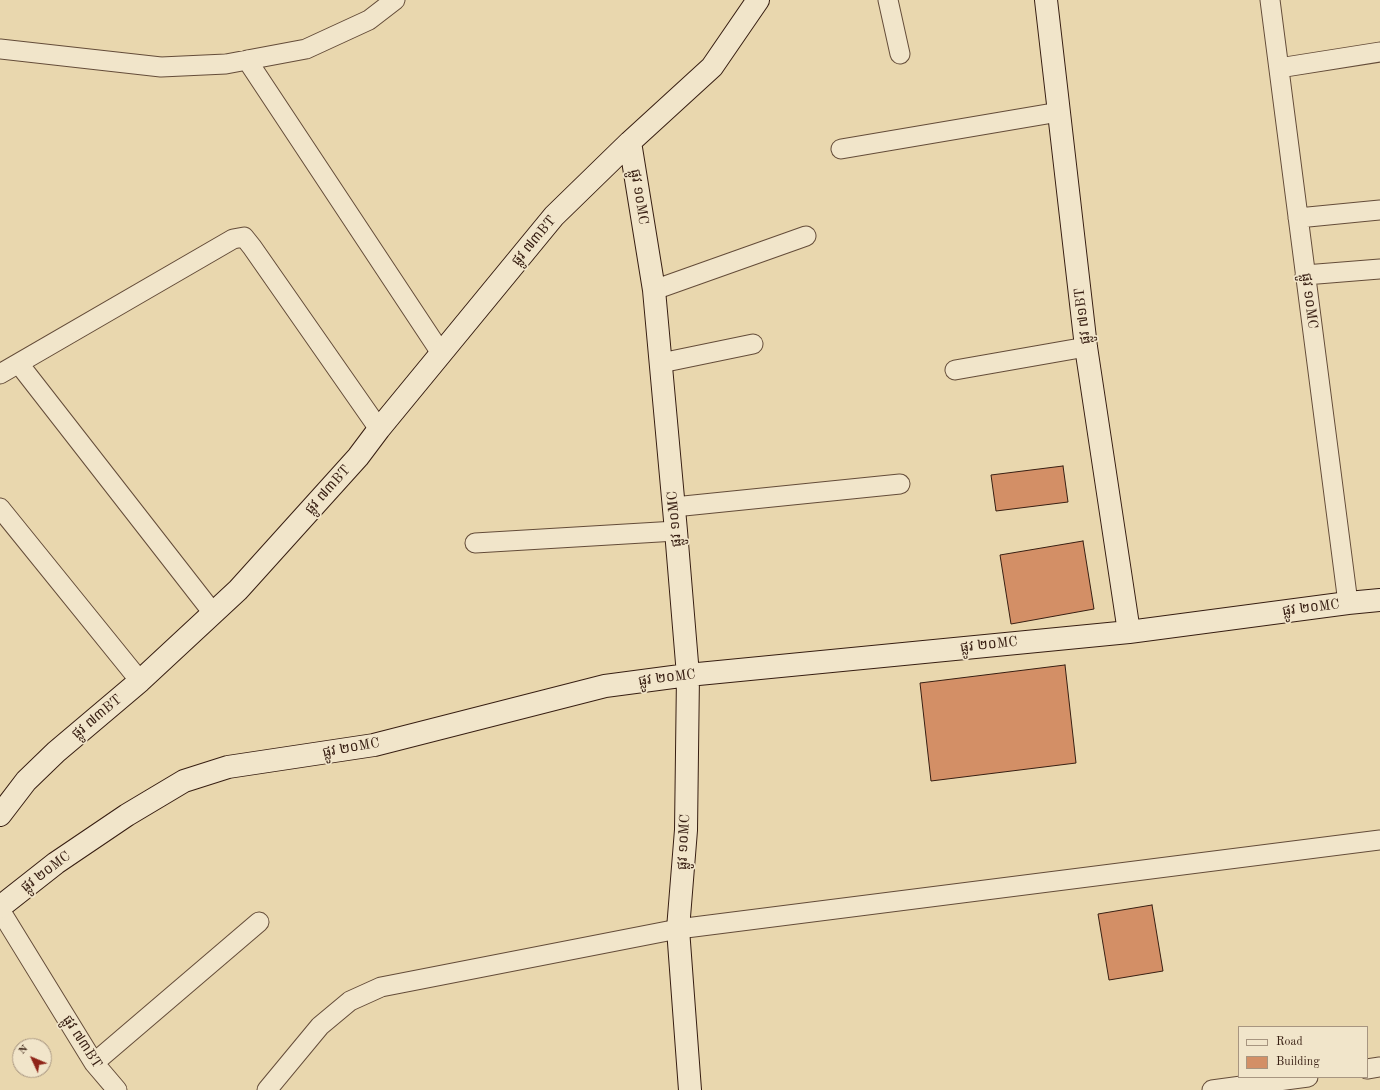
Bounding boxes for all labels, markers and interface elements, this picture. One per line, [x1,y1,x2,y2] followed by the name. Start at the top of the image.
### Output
[626,168,652,226] street label: ផ្លូវ ១០MC
[508,213,560,269] street label: ផ្លូវ ៧៣BT
[1297,272,1321,330] street label: ផ្លូវ ១០MC
[1071,287,1095,345] street label: ផ្លូវ ៧១BT
[302,462,354,518] street label: ផ្លូវ ៧៣BT
[664,490,686,548] street label: ផ្លូវ ១០MC
[1281,596,1341,620] street label: ផ្លូវ ២០MC
[959,634,1019,656] street label: ផ្លូវ ២០MC
[637,666,697,690] street label: ផ្លូវ ២០MC
[69,691,125,743] street label: ផ្លូវ ៧៣BT
[321,735,381,761] street label: ផ្លូវ ២០MC
[674,813,694,871] street label: ផ្លូវ ១០MC
[18,848,74,896] street label: ផ្លូវ ២០MC
[59,1012,105,1072] street label: ផ្លូវ ៧៣BT
[1238,1026,1368,1078] legend
[1276,1036,1303,1048] text: Road
[12,1038,52,1078] north arrow
[17,1043,31,1057] text: N
[1276,1056,1320,1068] text: Building

